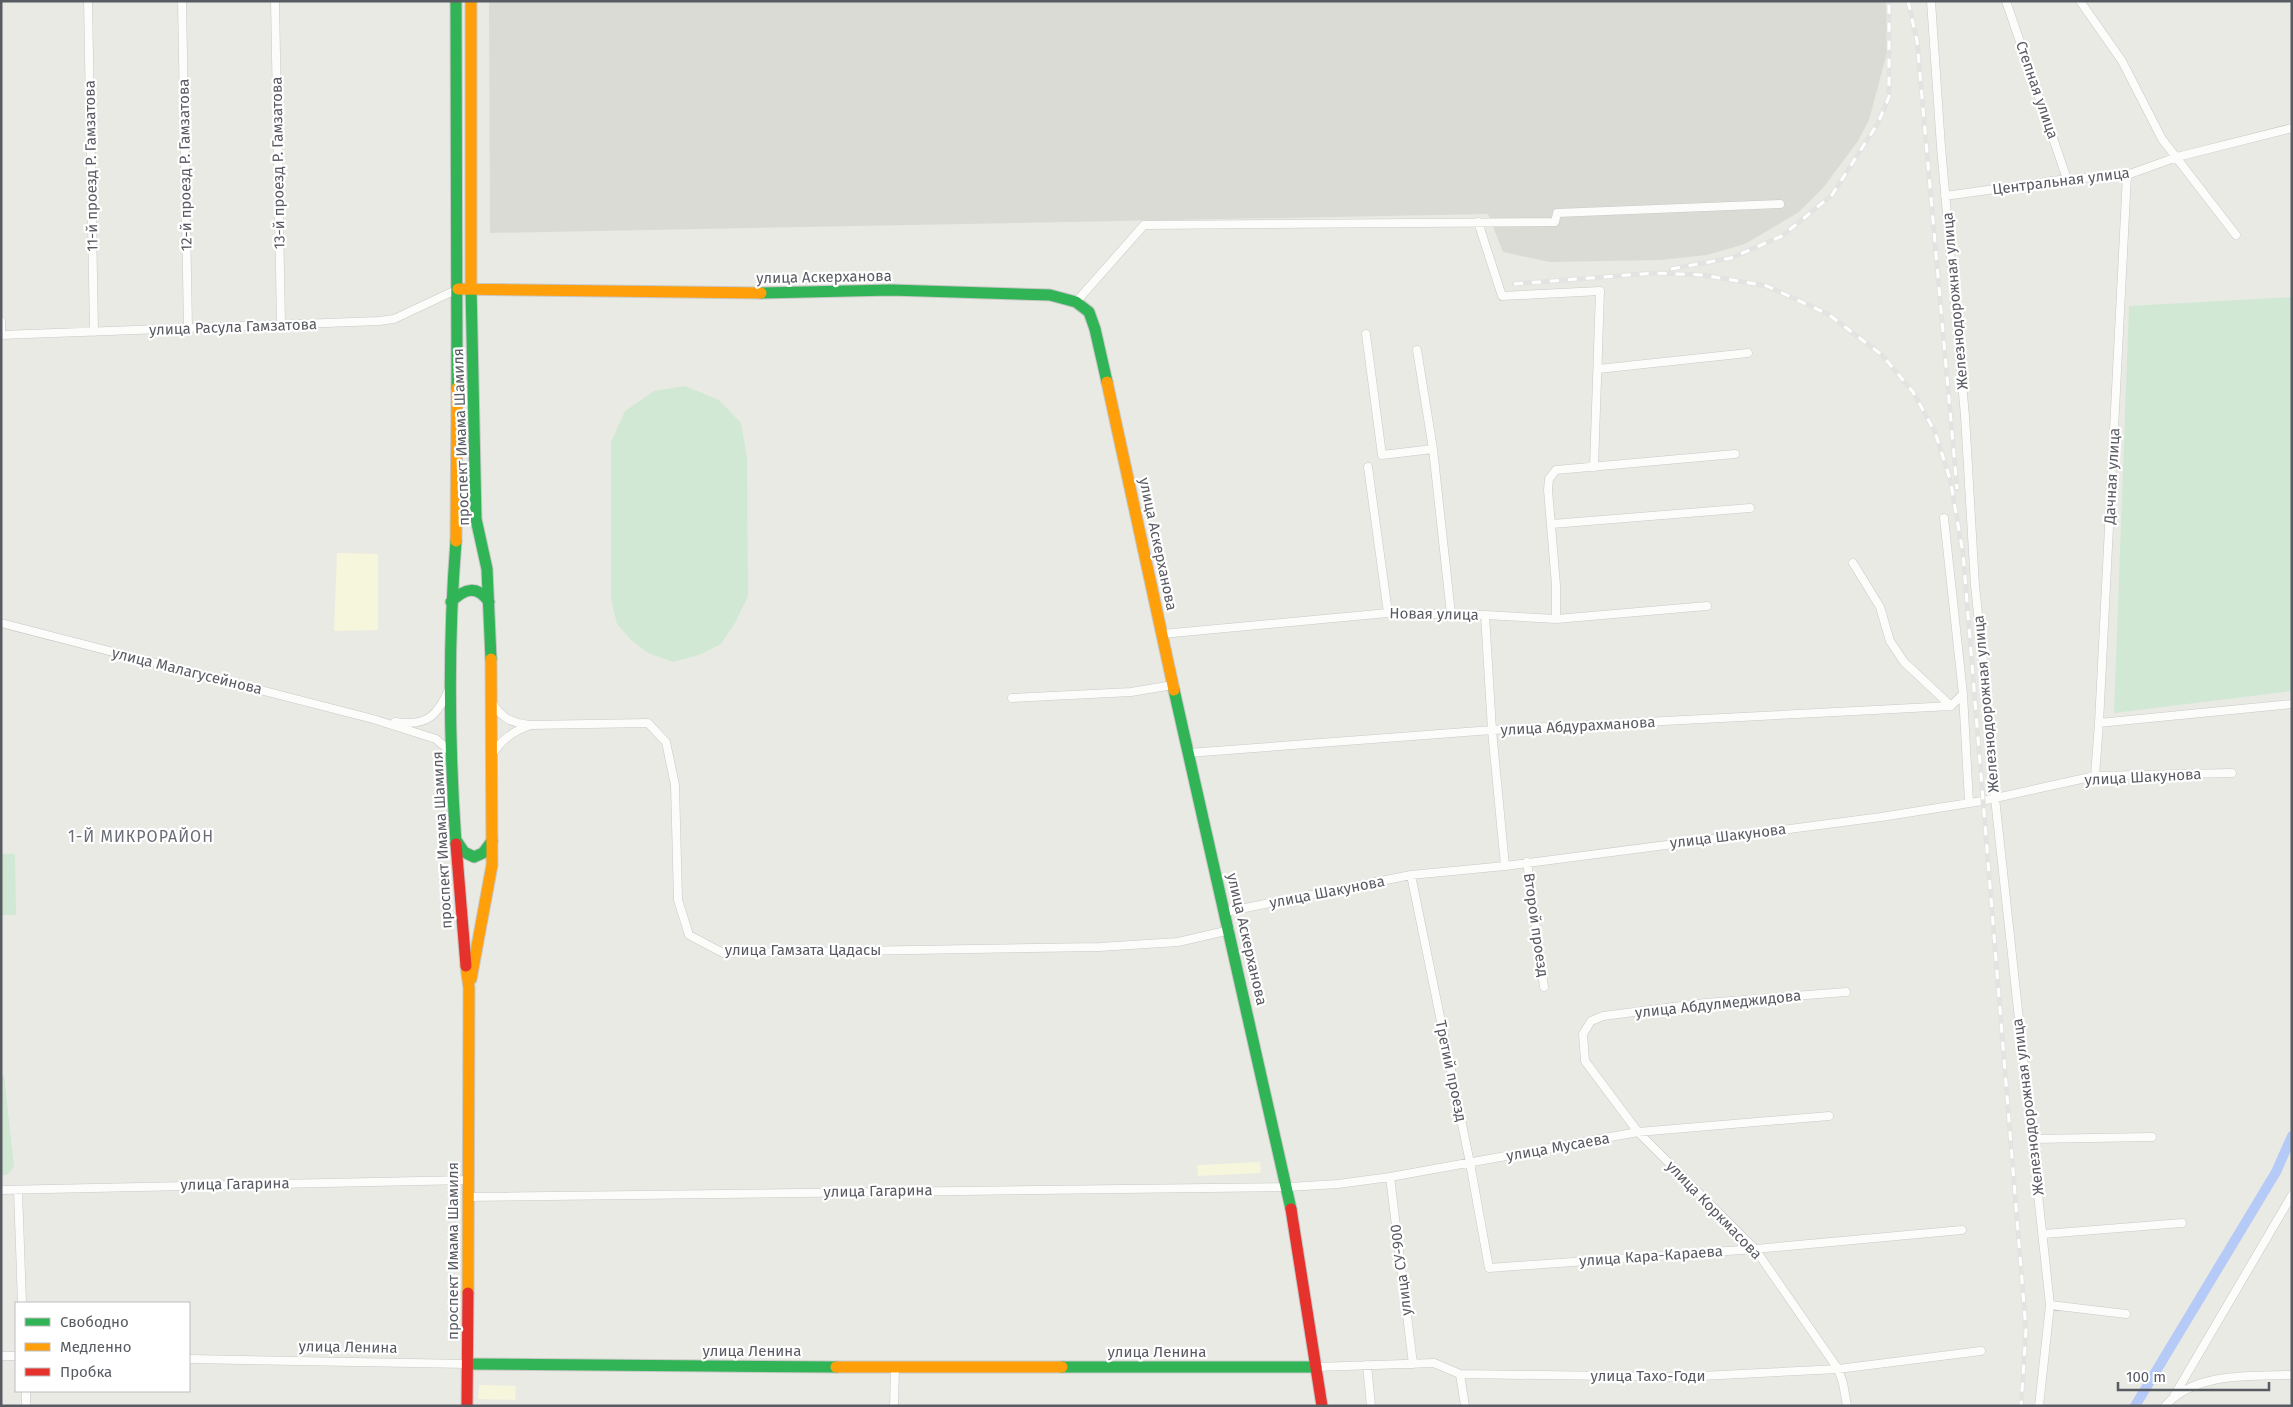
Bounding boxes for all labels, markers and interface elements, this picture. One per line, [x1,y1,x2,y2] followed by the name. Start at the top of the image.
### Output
[2012,39,2062,141] street label: Степная улица
[267,77,289,249] street label: 13-й проезд Р. Гамзатова
[174,79,196,251] street label: 12-й проезд Р. Гамзатова
[81,80,101,252] street label: 11-й проезд Р. Гамзатова
[1991,164,2131,198] street label: Центральная улица
[1938,212,1972,390] street label: Железнодорожная улица
[756,267,892,287] street label: улица Аскерханова
[149,315,317,339] street label: улица Расула Гамзатова
[449,348,473,526] street label: проспект Имама Шамиля
[2100,427,2124,526] street label: Дачная улица
[1135,476,1181,612] street label: улица Аскерханова
[1389,604,1479,624] street label: Новая улица
[1969,615,2003,793] street label: Железнодорожная улица
[110,644,264,698] street label: улица Малагусейнова
[1500,713,1656,739] street label: улица Абдурахманова
[428,751,456,929] street label: проспект Имама Шамиля
[2084,765,2202,789] street label: улица Шакунова
[1669,820,1787,852] street label: улица Шакунова
[68,827,214,846] district label: 1-Й МИКРОРАЙОН
[1223,871,1271,1007] street label: улица Аскерханова
[1268,872,1386,912] street label: улица Шакунова
[1520,872,1552,978] street label: Второй проезд
[725,941,881,959] street label: улица Гамзата Цадасы
[1634,986,1802,1022] street label: улица Абдулмеджидова
[2008,1018,2048,1196] street label: Железнодорожная улица
[1431,1019,1471,1123] street label: Третий проезд
[1505,1129,1611,1165] street label: улица Мусаева
[1662,1157,1766,1263] street label: улица Коркмасова
[444,1162,462,1340] street label: проспект Имама Шамиля
[180,1174,290,1194] street label: улица Гагарина
[823,1181,933,1201] street label: улица Гагарина
[1386,1223,1416,1317] street label: улица СУ-900
[1579,1242,1723,1270] street label: улица Кара-Караева
[15,1302,190,1392] legend
[60,1313,129,1331] text: Свободно
[298,1337,398,1357] street label: улица Ленина
[60,1338,132,1356] text: Медленно
[703,1342,801,1360] street label: улица Ленина
[1108,1343,1206,1361] street label: улица Ленина
[2118,1360,2269,1392] scale bar
[60,1363,112,1381] text: Пробка
[1591,1367,1705,1385] street label: улица Тахо-Годи
[2126,1368,2166,1386] text: 100 m

